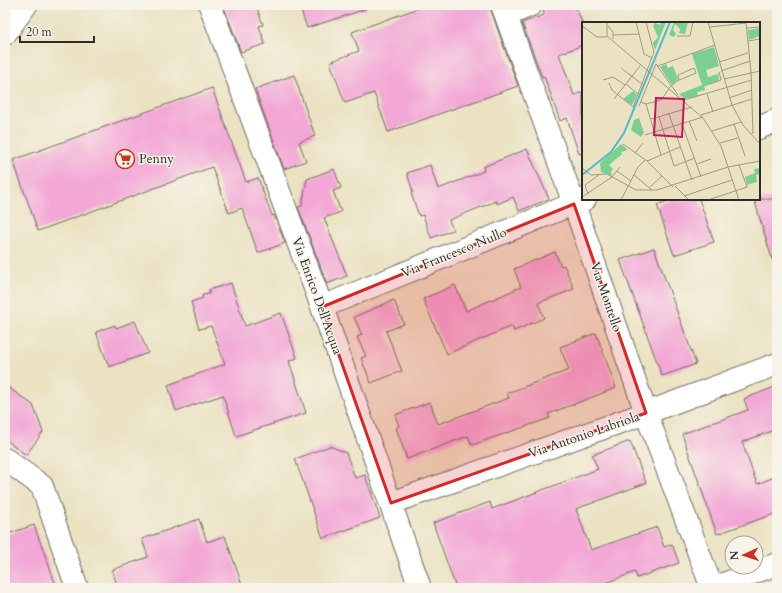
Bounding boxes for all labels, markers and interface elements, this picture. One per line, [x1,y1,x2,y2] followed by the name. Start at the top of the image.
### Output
[20,18,94,44] scale bar
[582,22,760,200] inset map
[26,24,53,40] text: 20 m
[114,148,136,170] supermarket icon: Penny
[139,150,174,168] place label: Penny
[399,224,509,282] street label: Via Francesco Nullo
[287,235,347,357] street label: Via Enrico Dell'Acqua
[586,260,626,334] street label: Via Montello
[526,407,642,462] street label: Via Antonio Labriola
[724,535,764,575] north arrow
[727,550,742,561] text: N

